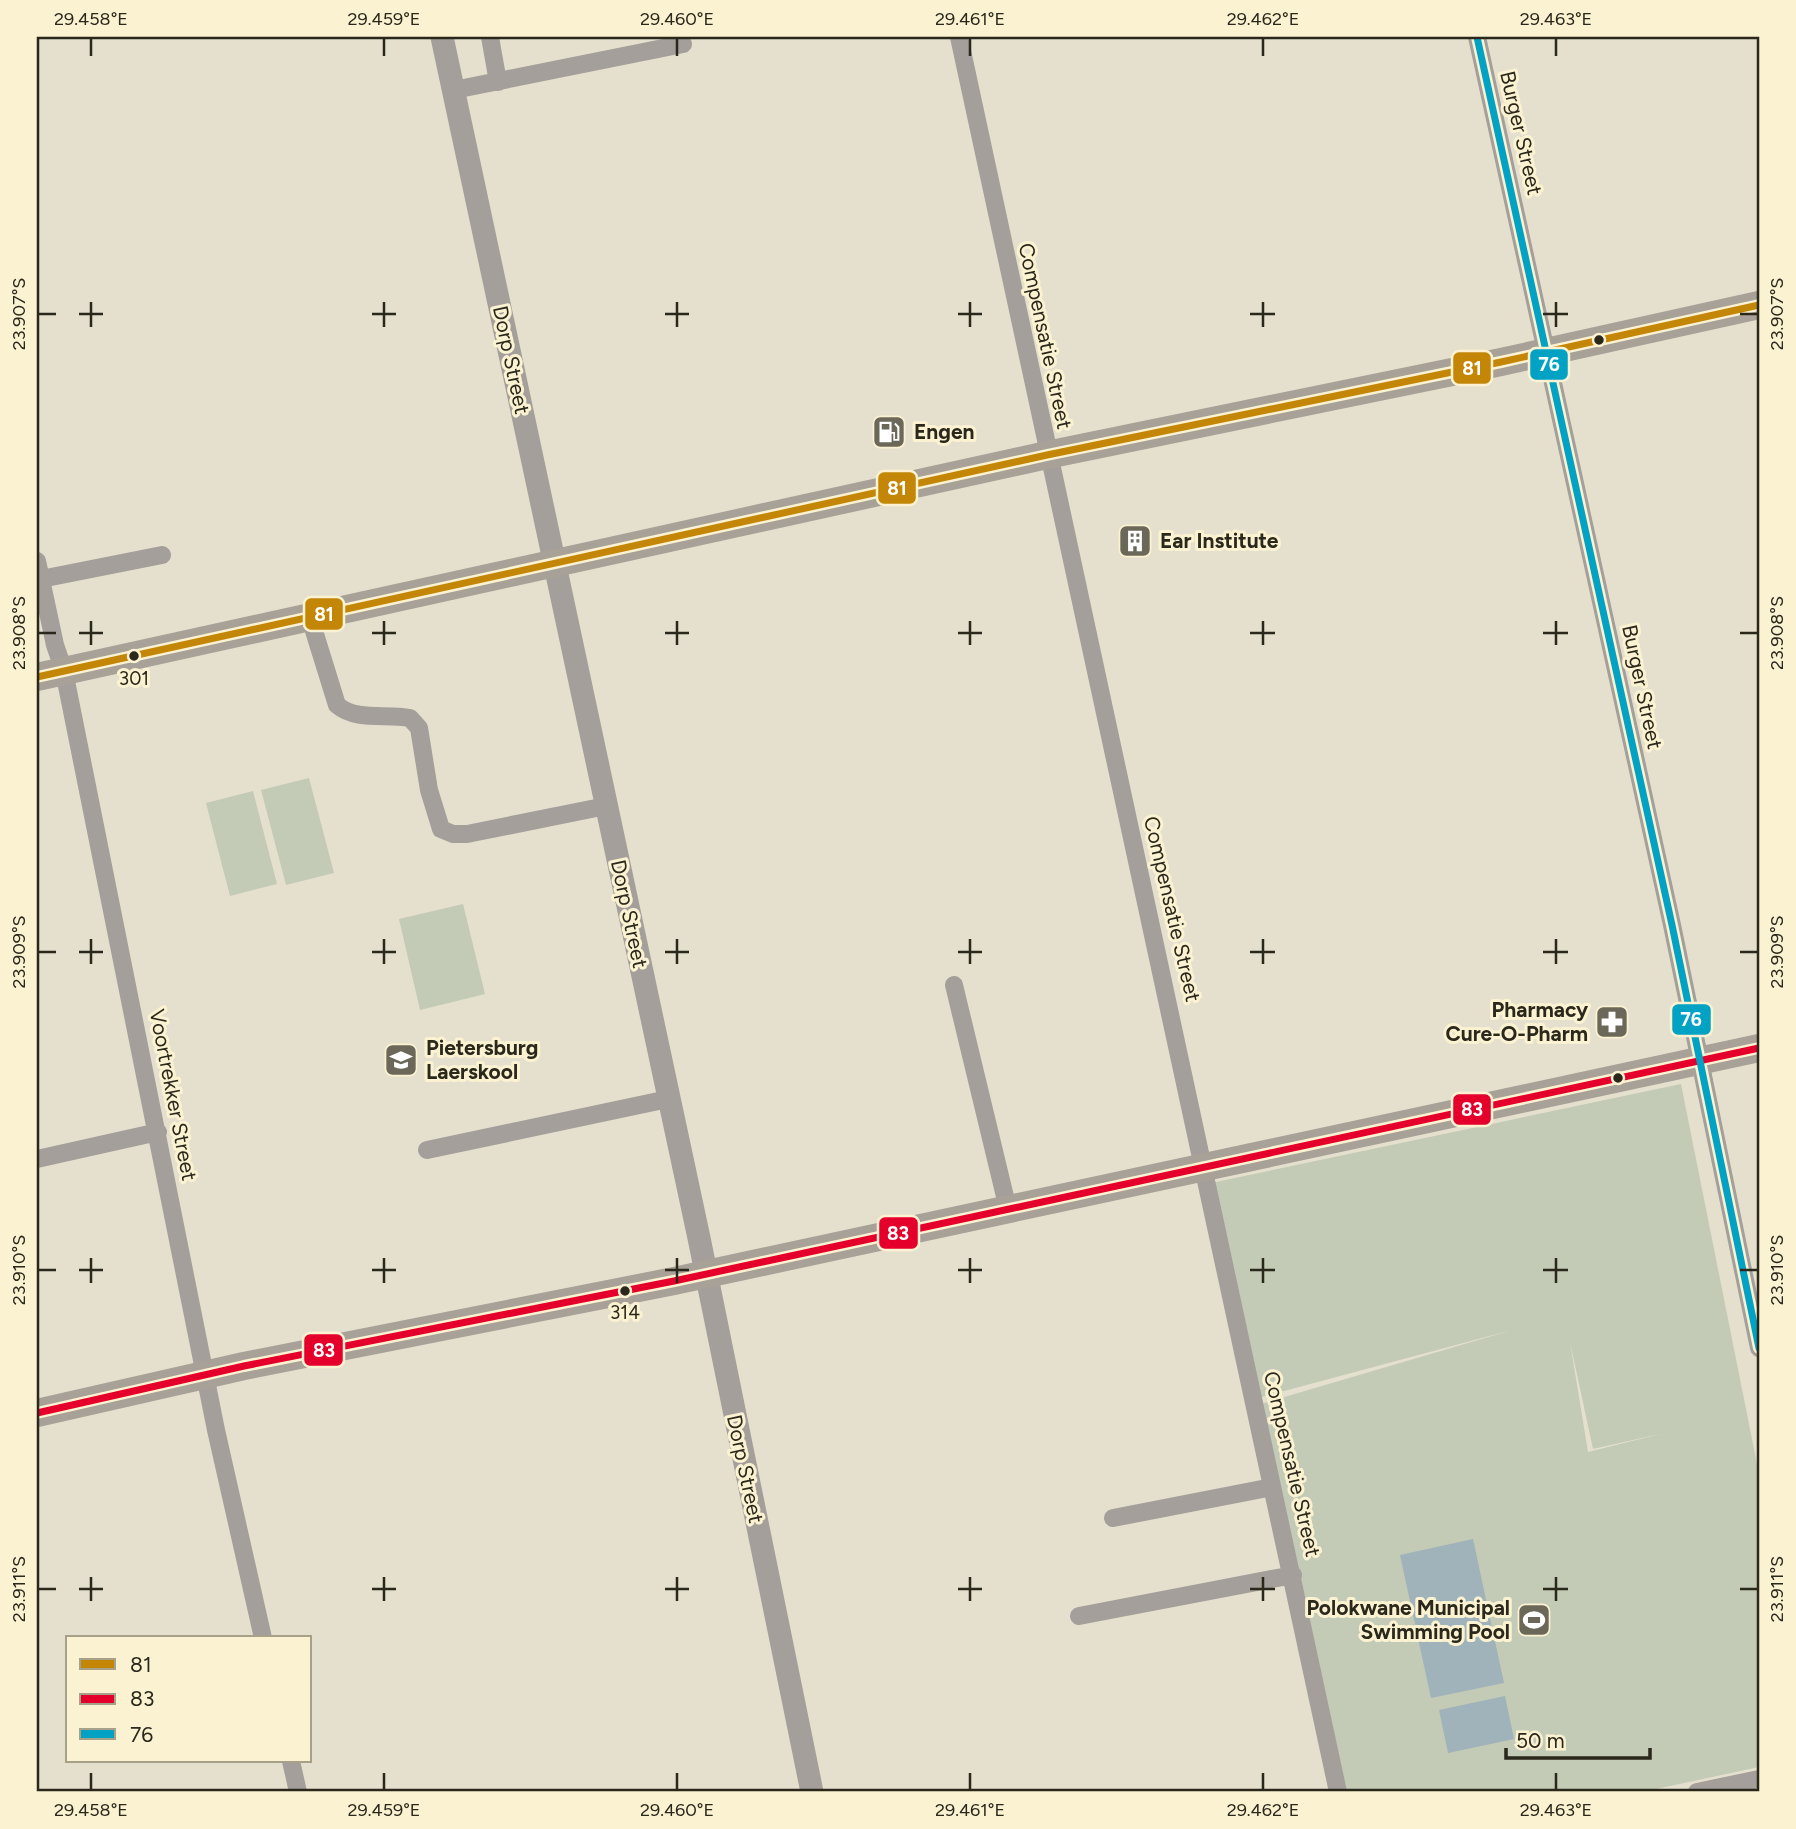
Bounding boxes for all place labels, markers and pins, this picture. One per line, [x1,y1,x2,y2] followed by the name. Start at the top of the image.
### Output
[1592,333,1606,347] unlabelled marker
[870,413,908,451] fuel station icon: Engen
[914,419,974,444] place label: Engen
[1116,522,1154,560] building icon: Ear Institute
[1160,528,1279,553] place label: Ear Institute
[127,649,141,663] marker: 301
[119,667,149,690] place label: 301
[1445,997,1589,1046] place label: Pharmacy Cure-O-Pharm
[1593,1003,1631,1041] pharmacy icon: Pharmacy Cure-O-Pharm
[426,1035,538,1084] place label: Pietersburg Laerskool
[382,1041,420,1079] school or university icon: Pietersburg Laerskool
[1611,1071,1625,1085] unlabelled marker
[618,1284,632,1298] marker: 314
[610,1301,640,1324] place label: 314
[1306,1595,1510,1644] place label: Polokwane Municipal Swimming Pool
[1515,1601,1553,1639] sports icon: Polokwane Municipal Swimming Pool

